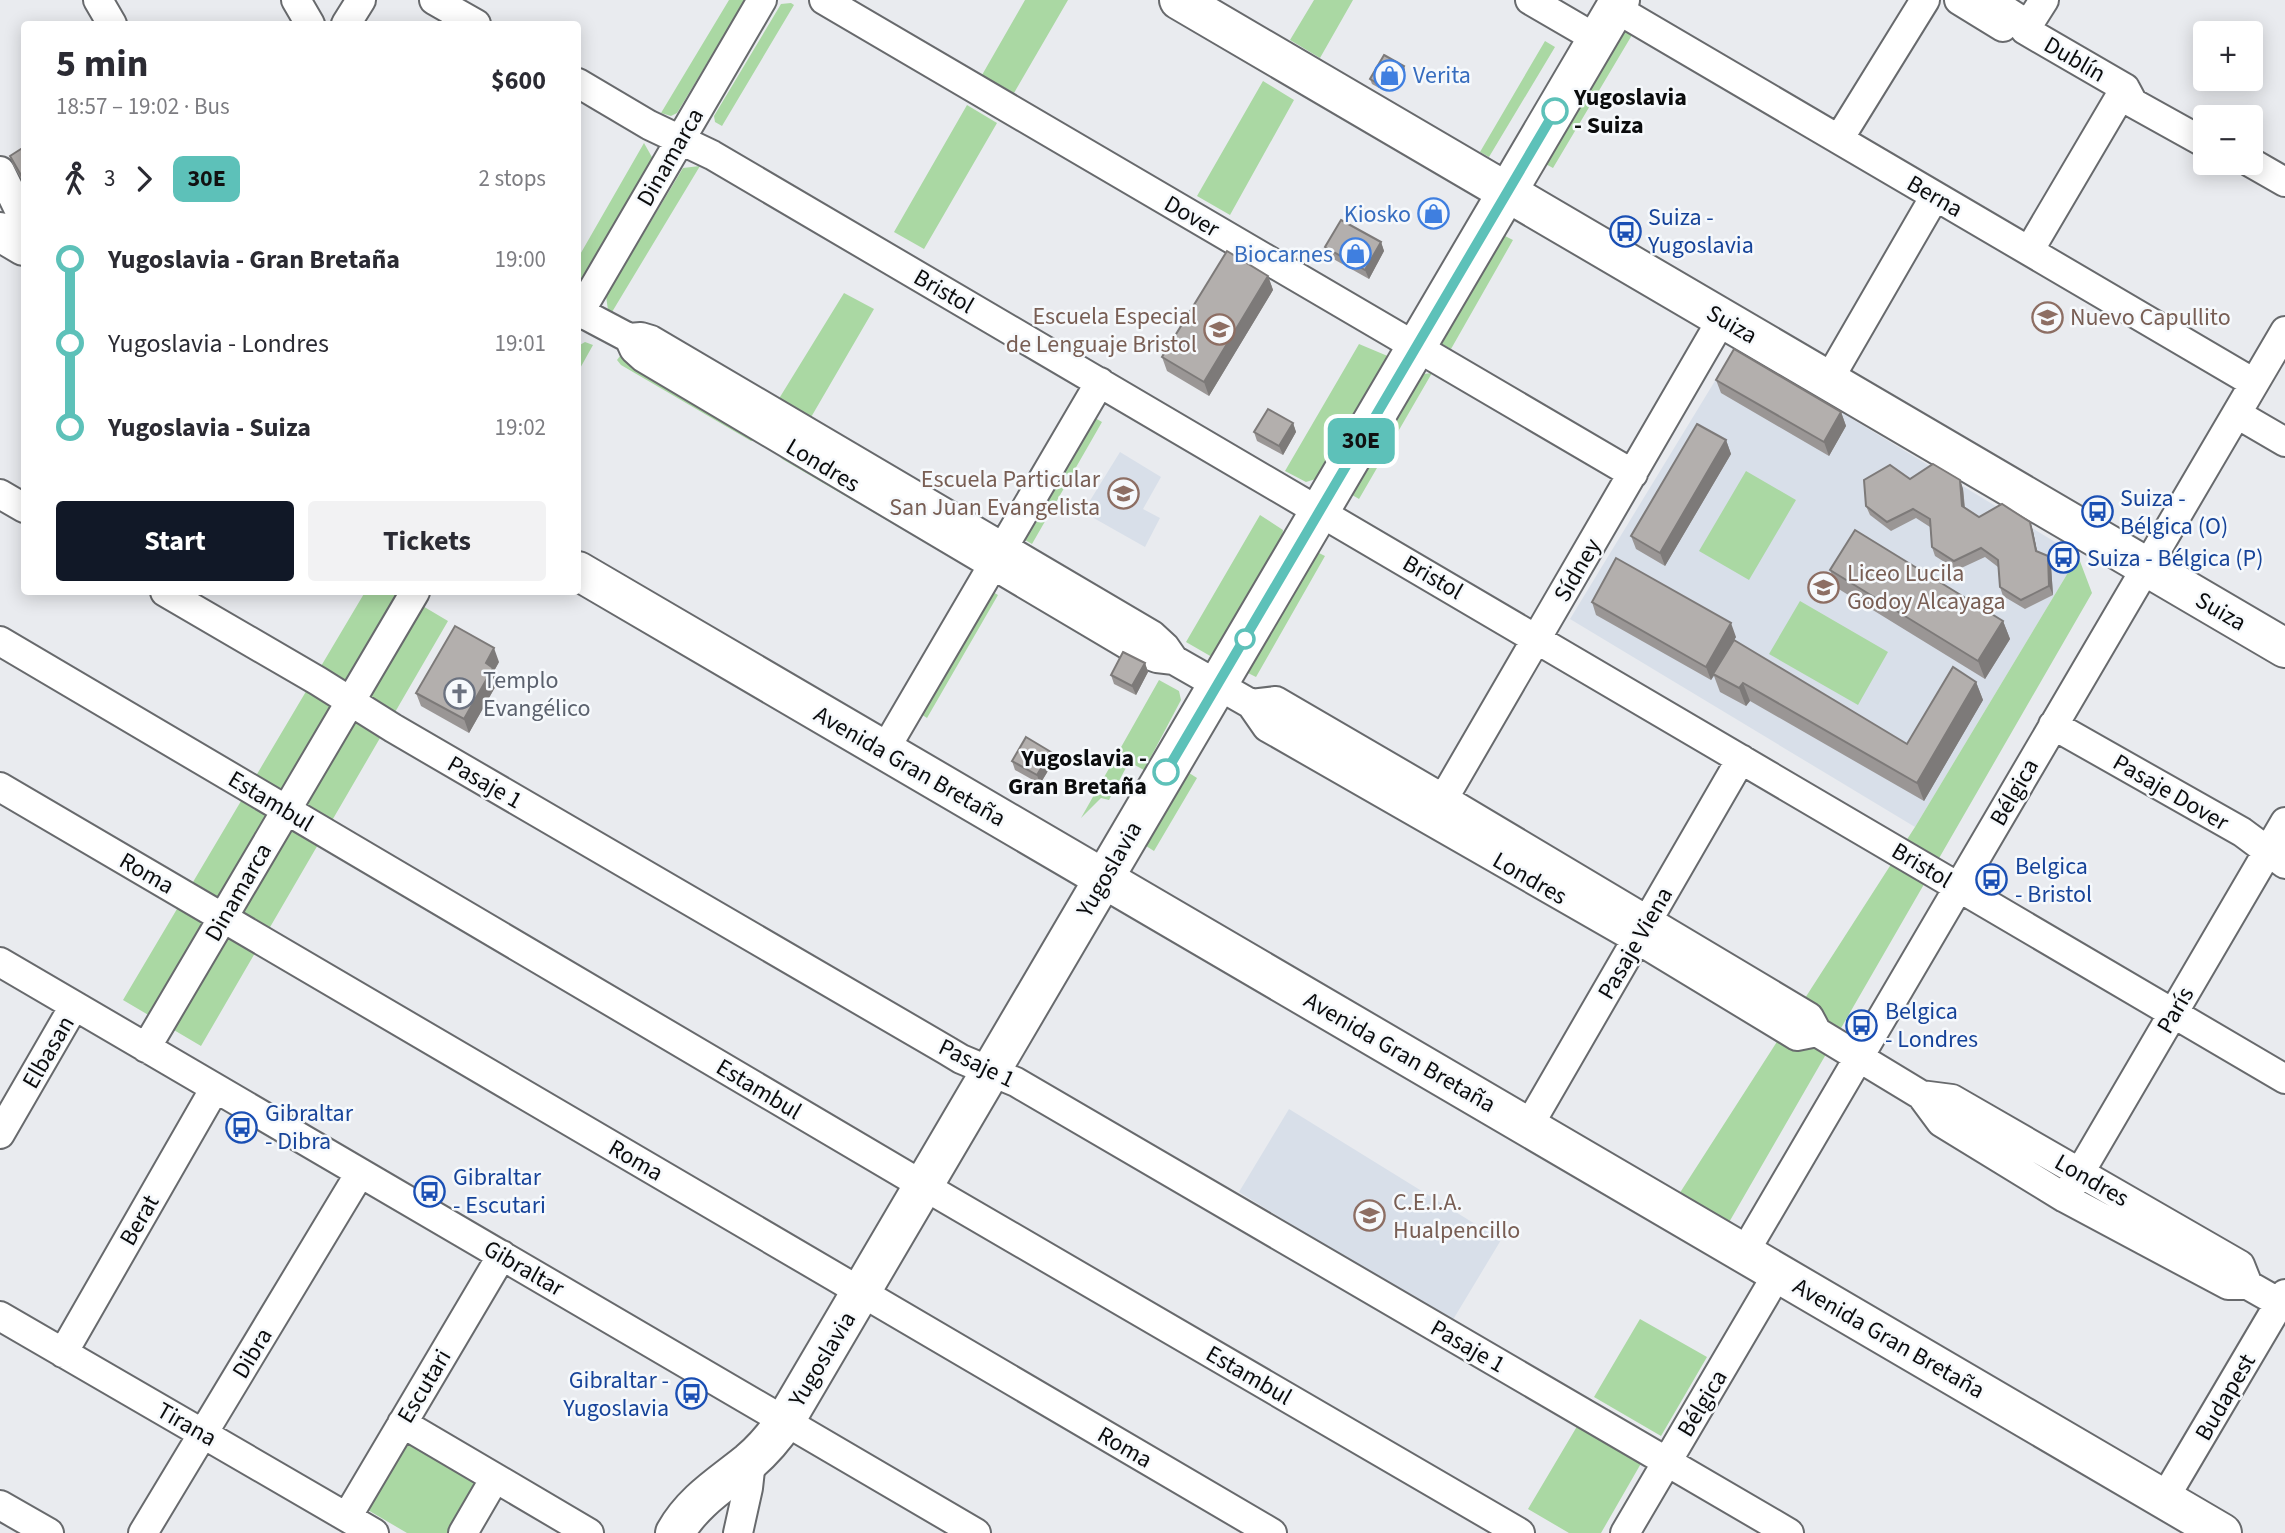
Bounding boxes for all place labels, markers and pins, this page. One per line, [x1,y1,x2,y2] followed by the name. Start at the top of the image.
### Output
[1373,58,1407,92] shop icon: Verita
[1413,58,1471,93] place label: Verita
[1573,80,1687,143] place label: Yugoslavia - Suiza
[1542,98,1568,124] marker: Yugoslavia - Suiza
[1344,197,1411,232] place label: Kiosko
[1417,197,1451,231] shop icon: Kiosko
[1647,200,1754,263] place label: Suiza - Yugoslavia
[1608,214,1642,248] bus stop icon: Suiza - Yugoslavia
[1234,237,1333,272] place label: Biocarnes
[1339,237,1373,271] shop icon: Biocarnes
[1006,299,1197,362] place label: Escuela Especial de Lenguaje Bristol
[2030,300,2064,334] school or university icon: Nuevo Capullito
[2070,300,2231,335] place label: Nuevo Capullito
[1203,313,1237,347] school or university icon: Escuela Especial de Lenguaje Bristol
[889,462,1101,525] place label: Escuela Particular San Juan Evangelista
[1106,476,1140,510] school or university icon: Escuela Particular San Juan Evangelista
[2120,481,2228,544] place label: Suiza - Bélgica (O)
[2080,495,2114,529] bus stop icon: Suiza - Bélgica (O)
[2047,541,2081,575] bus stop icon: Suiza - Bélgica (P)
[2087,541,2263,576] place label: Suiza - Bélgica (P)
[1847,556,2006,619] place label: Liceo Lucila Godoy Alcayaga
[1807,570,1841,604] school or university icon: Liceo Lucila Godoy Alcayaga
[1235,629,1255,649] unlabelled marker
[483,663,591,726] place label: Templo Evangélico
[443,677,477,711] church icon: Templo Evangélico
[1008,741,1147,804] place label: Yugoslavia - Gran Bretaña
[1153,759,1179,785] marker: Yugoslavia - Gran Bretaña
[2015,849,2092,912] place label: Belgica - Bristol
[1975,863,2009,897] bus stop icon: Belgica - Bristol
[1885,994,1978,1057] place label: Belgica - Londres
[1845,1008,1879,1042] bus stop icon: Belgica - Londres
[265,1096,354,1159] place label: Gibraltar - Dibra
[225,1110,259,1144] bus stop icon: Gibraltar - Dibra
[453,1160,546,1223] place label: Gibraltar - Escutari
[413,1174,447,1208] bus stop icon: Gibraltar - Escutari
[1393,1185,1520,1248] place label: C.E.I.A. Hualpencillo
[1353,1199,1387,1233] school or university icon: C.E.I.A. Hualpencillo
[562,1363,669,1426] place label: Gibraltar - Yugoslavia
[675,1377,709,1411] bus stop icon: Gibraltar - Yugoslavia

